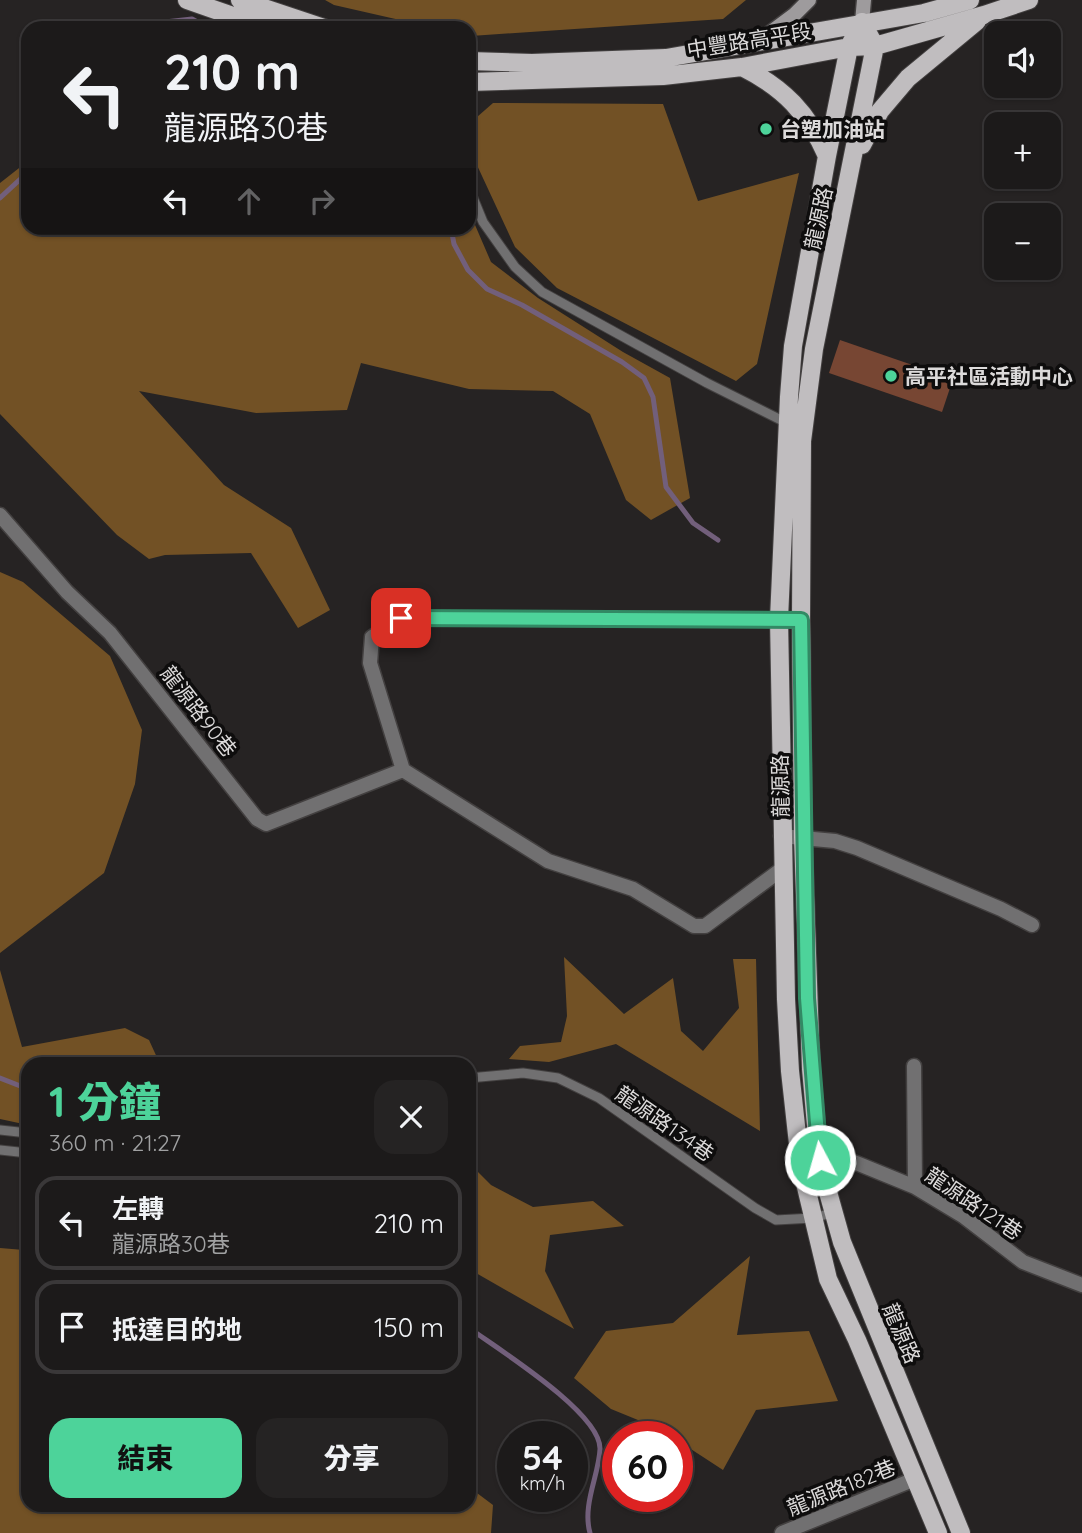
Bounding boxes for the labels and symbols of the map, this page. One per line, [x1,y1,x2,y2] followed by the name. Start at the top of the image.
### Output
[685,17,813,63] street label: 中豐路高平段
[780,116,885,142] place label: 台塑加油站
[758,121,774,137] marker: 台塑加油站
[799,184,837,252] street label: 龍源路
[905,363,1073,389] place label: 高平社區活動中心
[883,368,899,384] marker: 高平社區活動中心
[371,588,431,648] pin
[155,660,243,762] street label: 龍源路90巷
[766,754,794,818] street label: 龍源路
[611,1080,719,1166] street label: 龍源路134巷
[783,1123,857,1197] position arrow
[921,1161,1027,1245] street label: 龍源路121巷
[878,1299,926,1367] street label: 龍源路
[602,1421,693,1512] speed limit sign: 60
[783,1453,899,1521] street label: 龍源路182巷

